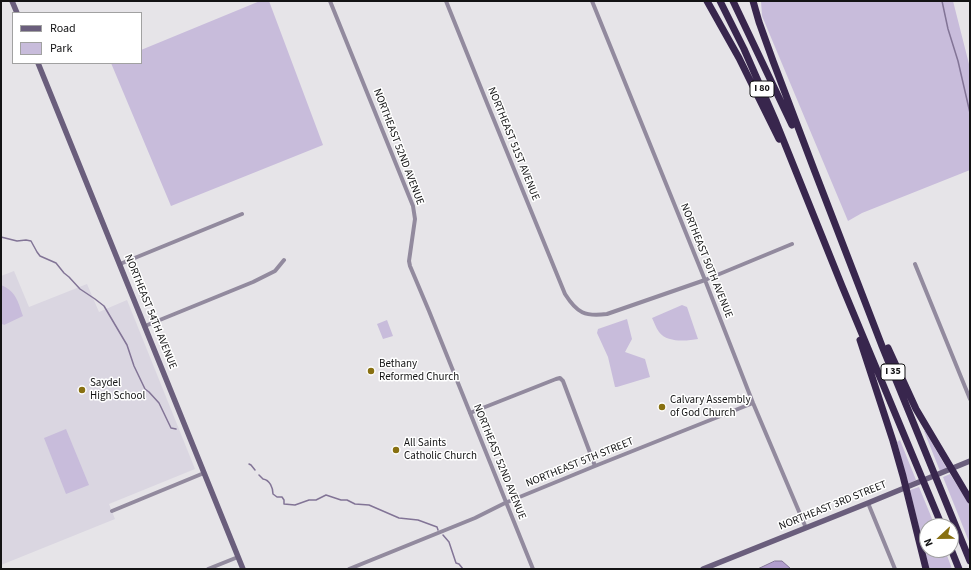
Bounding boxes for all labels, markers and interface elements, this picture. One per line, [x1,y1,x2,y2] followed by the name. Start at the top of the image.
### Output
[12,12,142,64] legend
[50,20,76,37] text: Road
[50,40,72,57] text: Park
[750,81,774,97] road number: I 80
[484,85,542,203] street label: NORTHEAST 51ST AVENUE
[370,87,426,207] street label: NORTHEAST 52ND AVENUE
[677,202,735,320] street label: NORTHEAST 50TH AVENUE
[121,253,179,371] street label: NORTHEAST 54TH AVENUE
[379,358,459,384] place label: Bethany Reformed Church
[881,364,905,380] road number: I 35
[366,366,376,376] marker: Bethany Reformed Church
[90,377,145,403] place label: Saydel High School
[77,385,87,395] marker: Saydel High School
[670,394,751,420] place label: Calvary Assembly of God Church
[470,402,528,522] street label: NORTHEAST 52ND AVENUE
[657,402,667,412] marker: Calvary Assembly of God Church
[524,435,636,491] street label: NORTHEAST 5TH STREET
[404,437,477,463] place label: All Saints Catholic Church
[391,445,401,455] marker: All Saints Catholic Church
[777,478,889,534] street label: NORTHEAST 3RD STREET
[919,518,959,558] north arrow
[920,536,937,549] text: N

